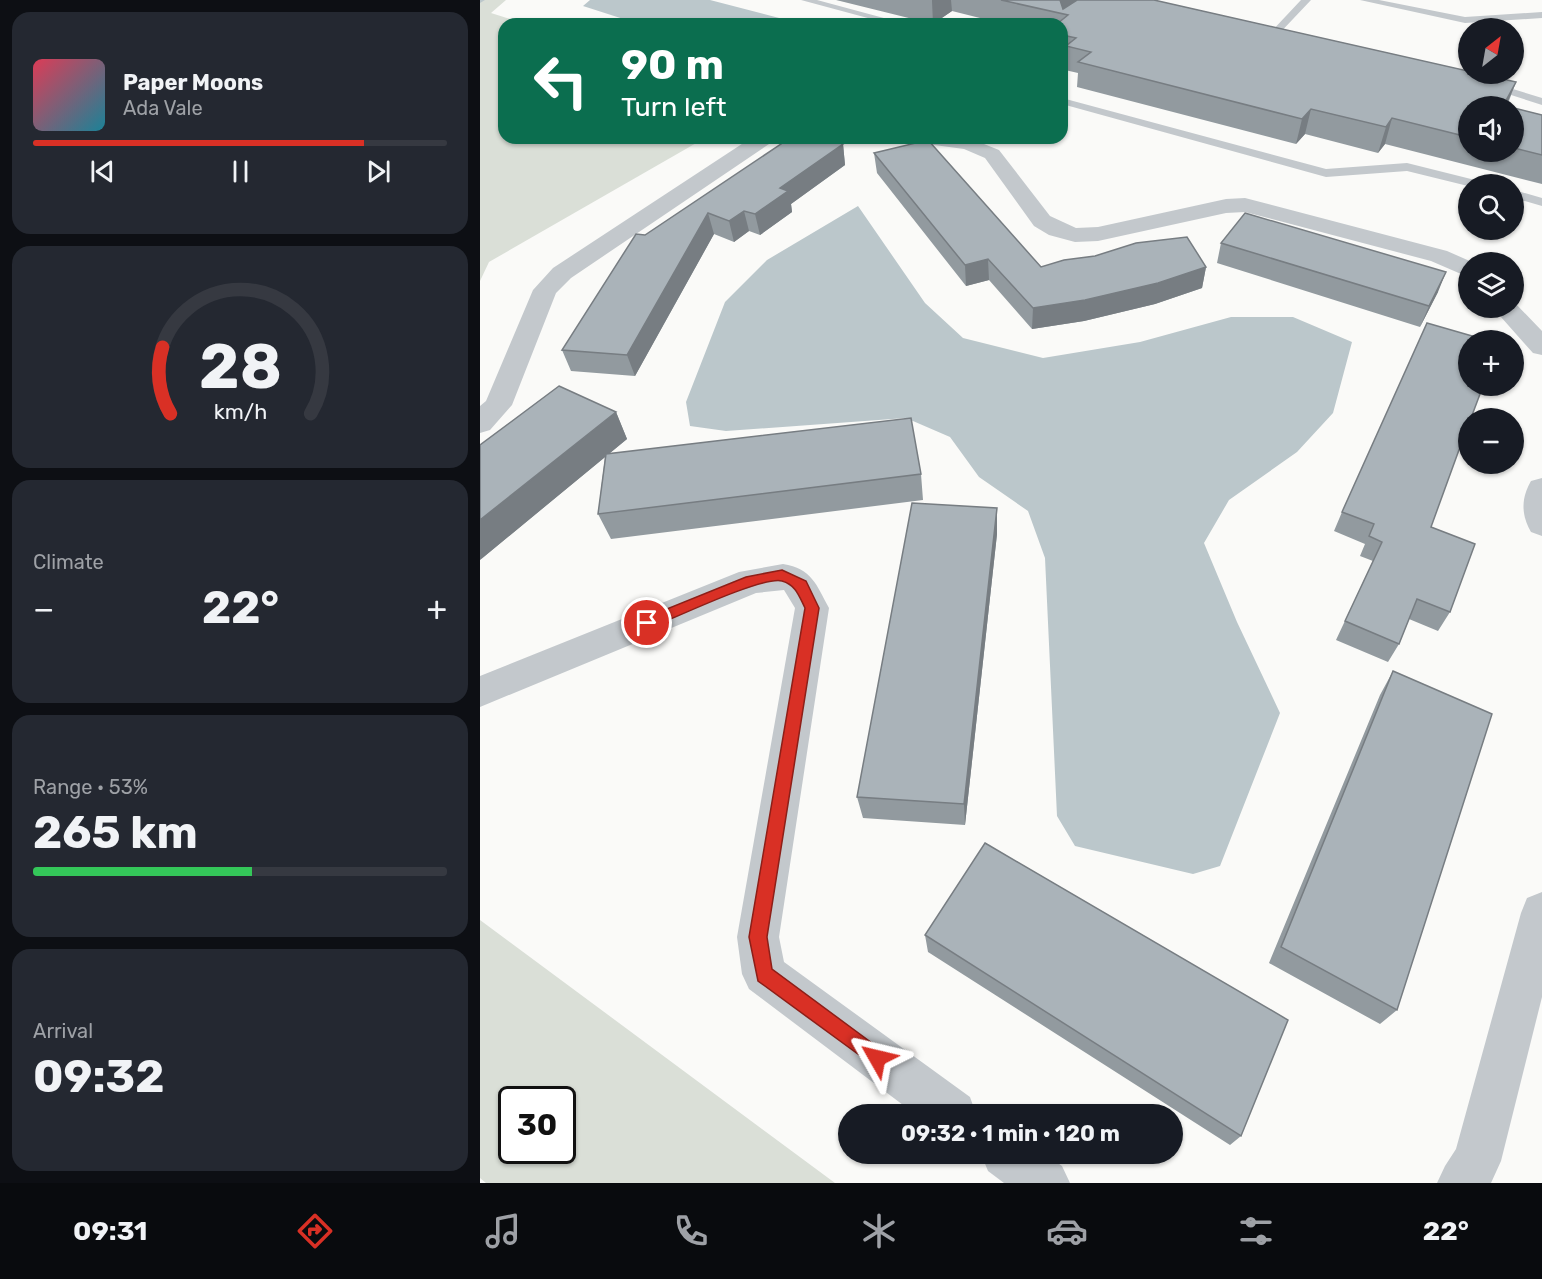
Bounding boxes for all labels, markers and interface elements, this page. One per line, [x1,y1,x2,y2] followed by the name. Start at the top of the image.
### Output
[1458,18,1524,84] north arrow
[1458,18,1524,474] map controls
[621,40,724,90] text: 90 m
[522,42,600,120] icon: left
[123,69,263,96] text: Paper Moons
[621,91,726,123] text: Turn left
[123,96,203,120] text: Ada Vale
[1458,96,1524,162] button: sound
[86,155,119,188] icon: previous
[224,155,257,188] icon: pause
[362,155,395,188] icon: next
[1458,174,1524,240] button: search
[1458,252,1524,318] button: layers
[199,330,281,404] text: 28
[1458,330,1524,396] button: +
[213,400,267,425] text: km/h
[1458,408,1524,474] button: −
[33,550,104,574] text: Climate
[202,581,279,634] text: 22°
[33,589,54,628] text: −
[426,589,447,628] text: +
[621,597,672,648] pin
[630,606,663,639] icon: arrive
[33,775,148,799] text: Range · 53%
[33,806,198,859] text: 265 km
[33,1019,93,1043] text: Arrival
[845,1026,909,1090] position arrow
[33,1050,165,1103] text: 09:32
[498,1086,576,1164] speed limit sign: 30
[901,1120,1120,1147] text: 09:32 · 1 min · 120 m
[294,1210,336,1252] icon: directions
[482,1210,524,1252] icon: music
[670,1210,712,1252] icon: phone
[858,1210,900,1252] icon: climate
[1046,1210,1088,1252] icon: car
[1235,1210,1277,1252] icon: filters
[73,1215,147,1247] text: 09:31
[1423,1215,1469,1247] text: 22°

